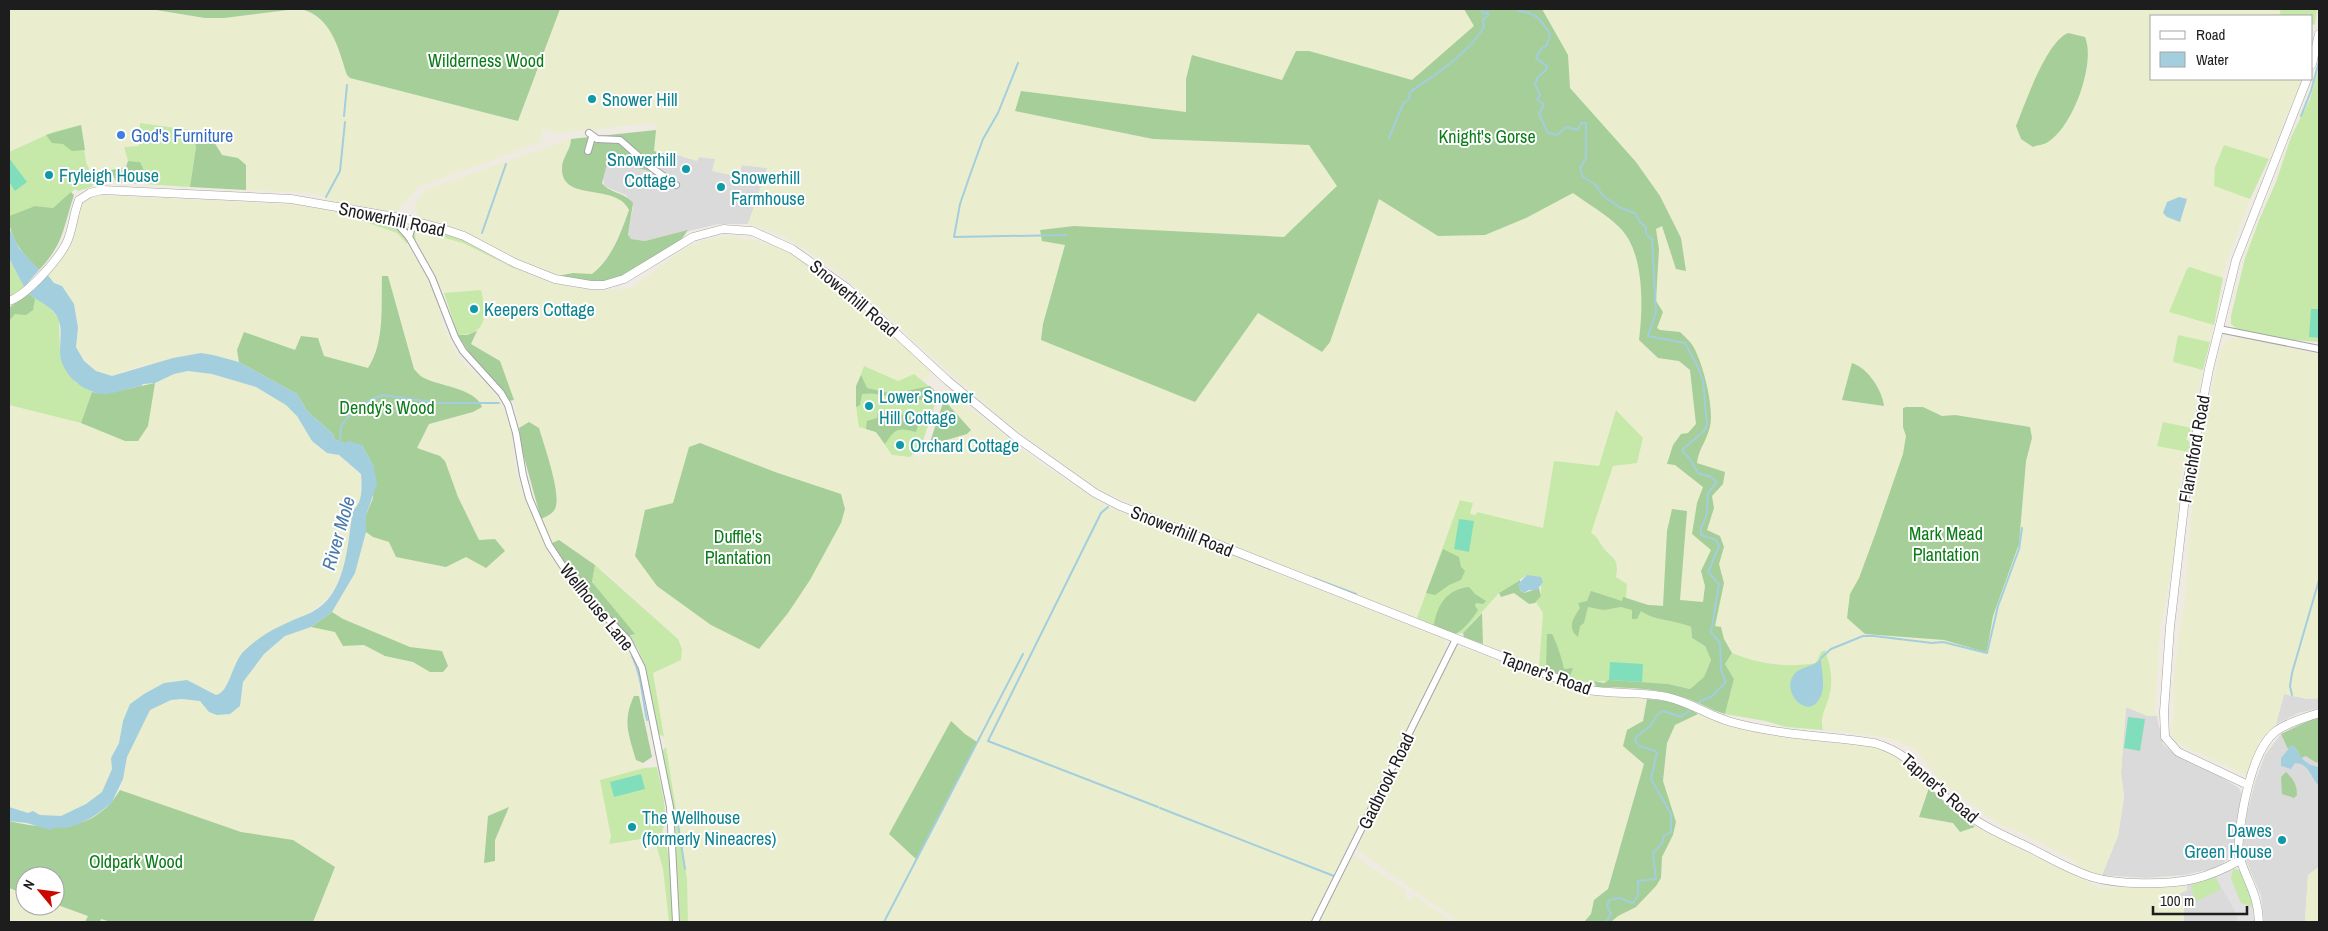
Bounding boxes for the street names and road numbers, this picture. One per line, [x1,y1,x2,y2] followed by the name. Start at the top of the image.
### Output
[336,196,448,242] street label: Snowerhill Road
[804,254,904,342] street label: Snowerhill Road
[2172,393,2216,505] street label: Flanchford Road
[1127,499,1237,563] street label: Snowerhill Road
[554,558,640,656] street label: Wellhouse Lane
[1497,645,1595,701] street label: Tapner's Road
[1352,729,1420,833] street label: Gadbrook Road
[1896,747,1984,829] street label: Tapner's Road

